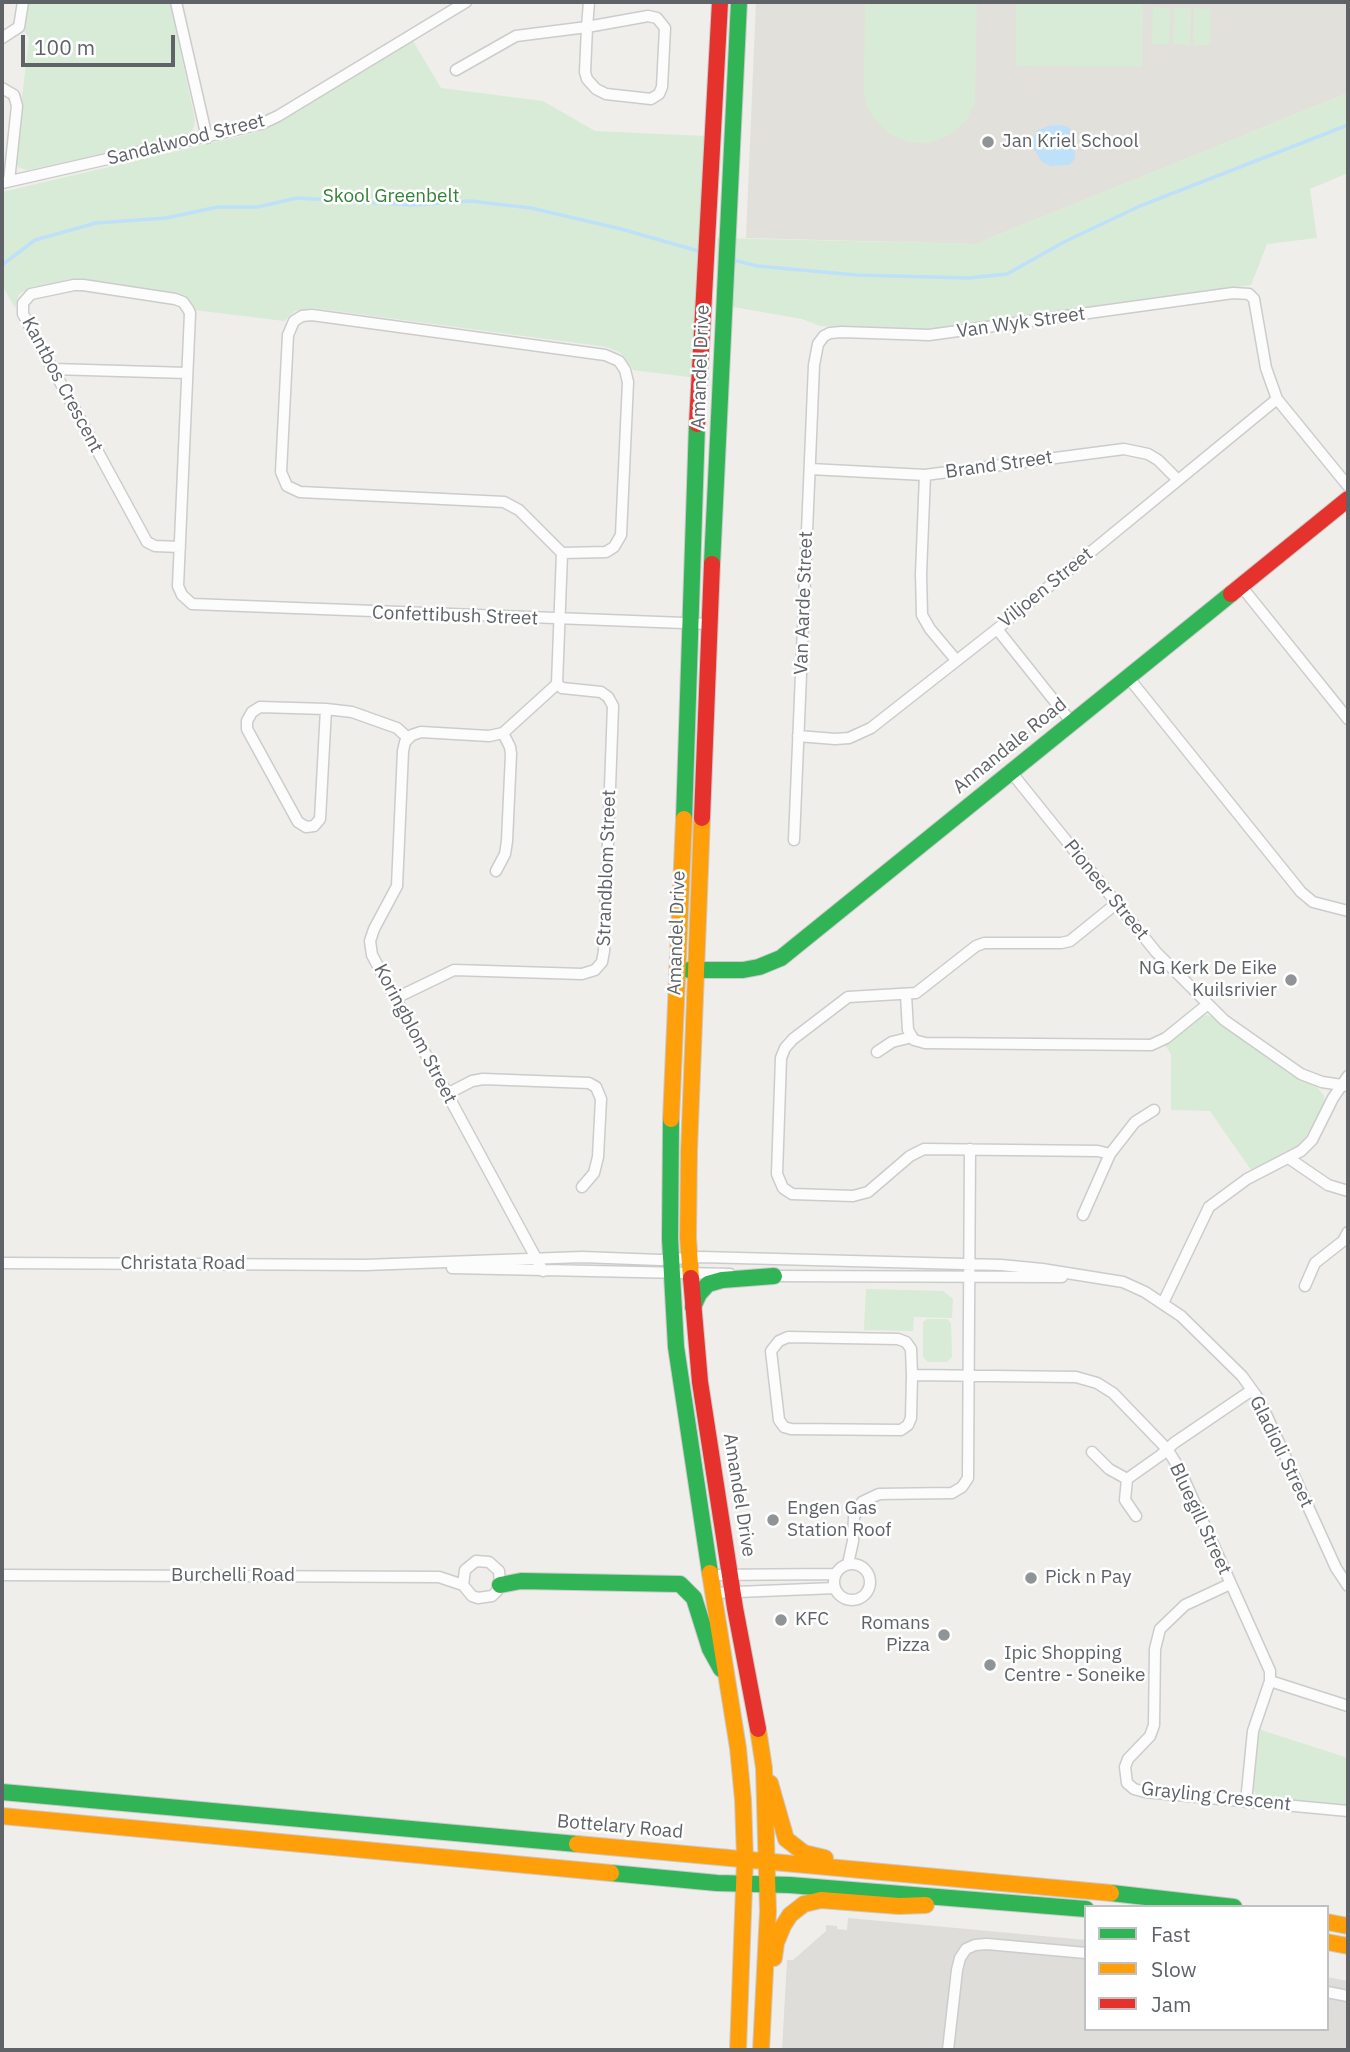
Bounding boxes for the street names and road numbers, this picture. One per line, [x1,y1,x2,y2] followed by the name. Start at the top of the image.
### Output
[105,109,267,171] street label: Sandalwood Street
[955,303,1087,343] street label: Van Wyk Street
[687,304,715,430] street label: Amandel Drive
[17,313,107,457] street label: Kantbos Crescent
[944,446,1054,484] street label: Brand Street
[790,531,818,675] street label: Van Aarde Street
[994,543,1098,633] street label: Viljoen Street
[372,602,538,630] street label: Confettibush Street
[949,693,1071,799] street label: Annandale Road
[593,789,621,947] street label: Strandblom Street
[1059,835,1153,945] street label: Pioneer Street
[663,870,691,996] street label: Amandel Drive
[369,960,461,1108] street label: Koringblom Street
[120,1253,246,1275] street label: Christata Road
[1244,1392,1318,1512] street label: Gladioli Street
[718,1432,760,1558] street label: Amandel Drive
[1164,1460,1236,1578] street label: Bluegill Street
[171,1565,295,1587] street label: Burchelli Road
[1140,1778,1292,1816] street label: Grayling Crescent
[556,1810,684,1844] street label: Bottelary Road

